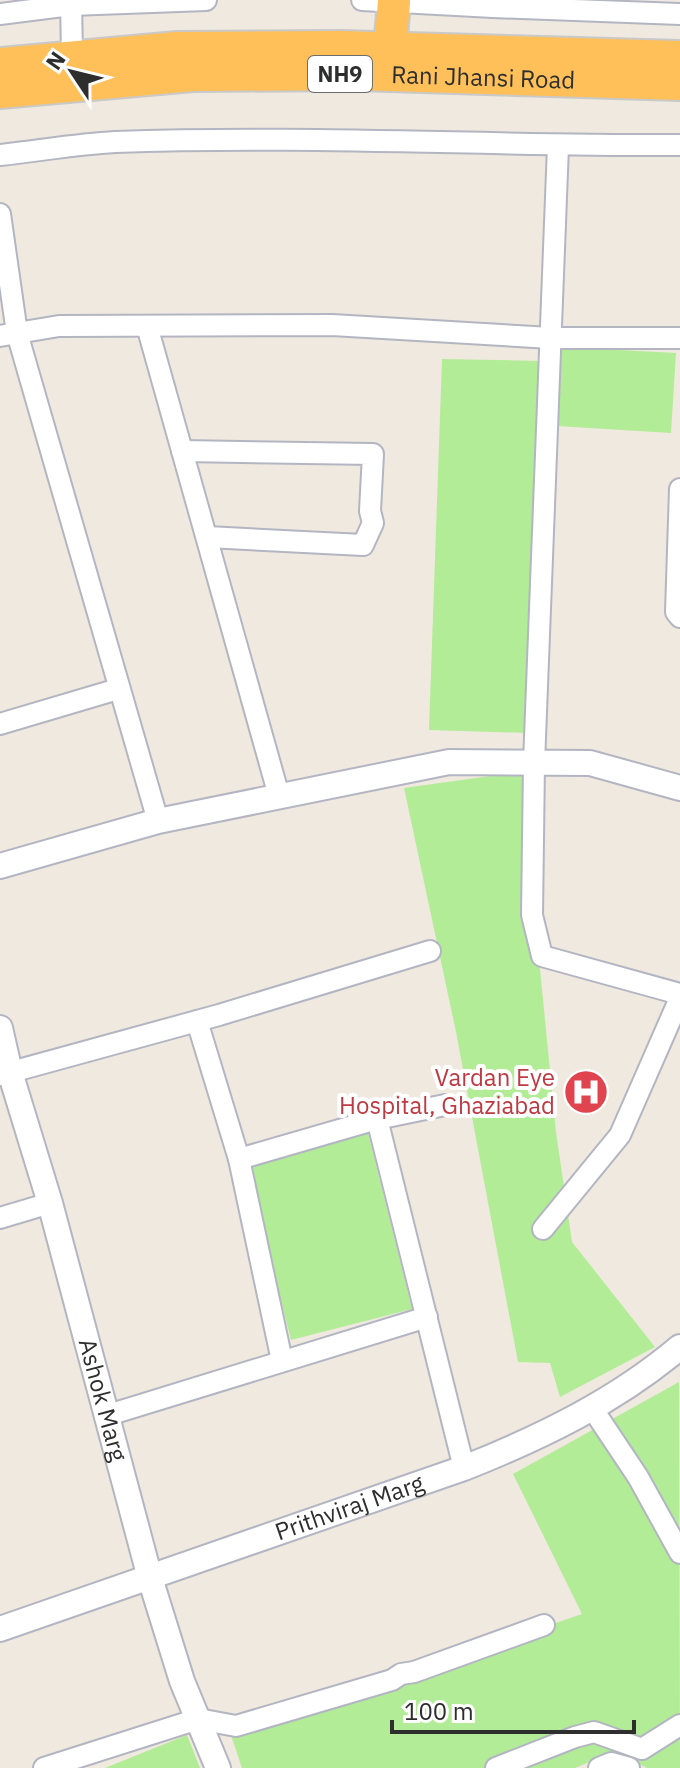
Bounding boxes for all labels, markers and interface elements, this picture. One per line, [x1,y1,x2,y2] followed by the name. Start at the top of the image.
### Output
[32,32,112,112] north arrow
[39,45,72,75] text: N
[308,56,372,92] road number: NH9
[391,58,576,96] street label: Rani Jhansi Road
[339,1061,555,1121] place label: Vardan Eye Hospital, Ghaziabad
[562,1068,610,1116] hospital icon: Vardan Eye Hospital, Ghaziabad
[72,1335,135,1465] street label: Ashok Marg
[271,1466,428,1547] street label: Prithviraj Marg
[392,1684,634,1734] scale bar
[404,1695,474,1727] text: 100 m

